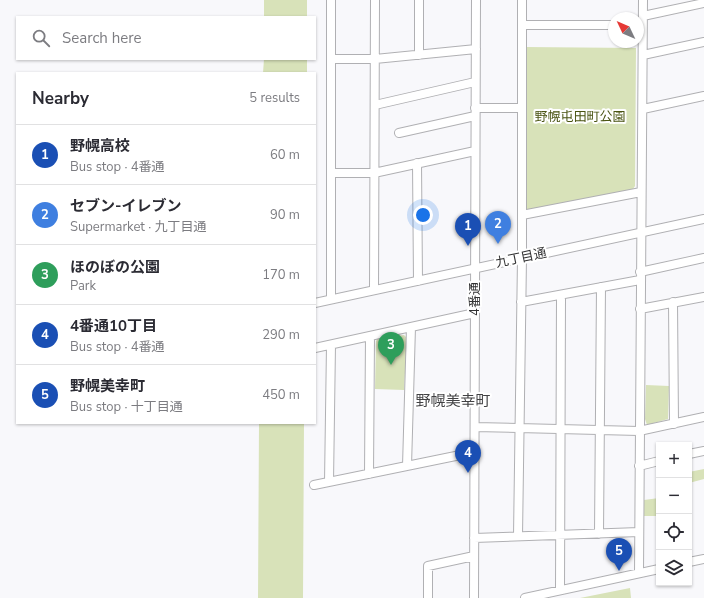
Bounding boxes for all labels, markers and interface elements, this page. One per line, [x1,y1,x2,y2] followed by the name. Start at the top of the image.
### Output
[608,12,644,48] north arrow
[16,16,316,60] search box
[30,27,52,49] icon: search
[62,28,142,48] text: Search here
[32,87,89,110] text: Nearby
[249,89,300,107] text: 5 results
[534,108,626,126] park label: 野幌屯田町公園
[70,136,130,156] text: 野幌高校
[41,146,49,164] text: 1
[270,146,300,164] text: 60 m
[70,158,165,176] text: Bus stop · 4番通
[70,196,182,216] text: セブン-イレブン
[413,205,433,225] your location
[41,206,49,224] text: 2
[270,206,300,224] text: 90 m
[485,211,511,244] pin: 2
[455,213,481,246] pin: 1
[70,218,207,236] text: Supermarket · 九丁目通
[494,244,548,272] street label: 九丁目通
[70,257,160,277] text: ほのぼの公園
[41,266,49,284] text: 3
[262,266,300,284] text: 170 m
[70,277,96,295] text: Park
[466,282,484,316] street label: 4番通
[70,316,157,336] text: 4番通10丁目
[41,326,49,344] text: 4
[262,326,300,344] text: 290 m
[378,332,404,365] pin: 3
[70,338,165,356] text: Bus stop · 4番通
[70,376,145,396] text: 野幌美幸町
[41,386,49,404] text: 5
[262,386,300,404] text: 450 m
[415,391,491,411] district label: 野幌美幸町
[70,398,183,416] text: Bus stop · 十丁目通
[455,440,481,473] pin: 4
[656,442,692,586] map controls
[656,442,692,478] button: +
[656,478,692,514] button: −
[656,514,692,550] button: locate
[606,538,632,571] pin: 5
[656,550,692,586] button: layers

